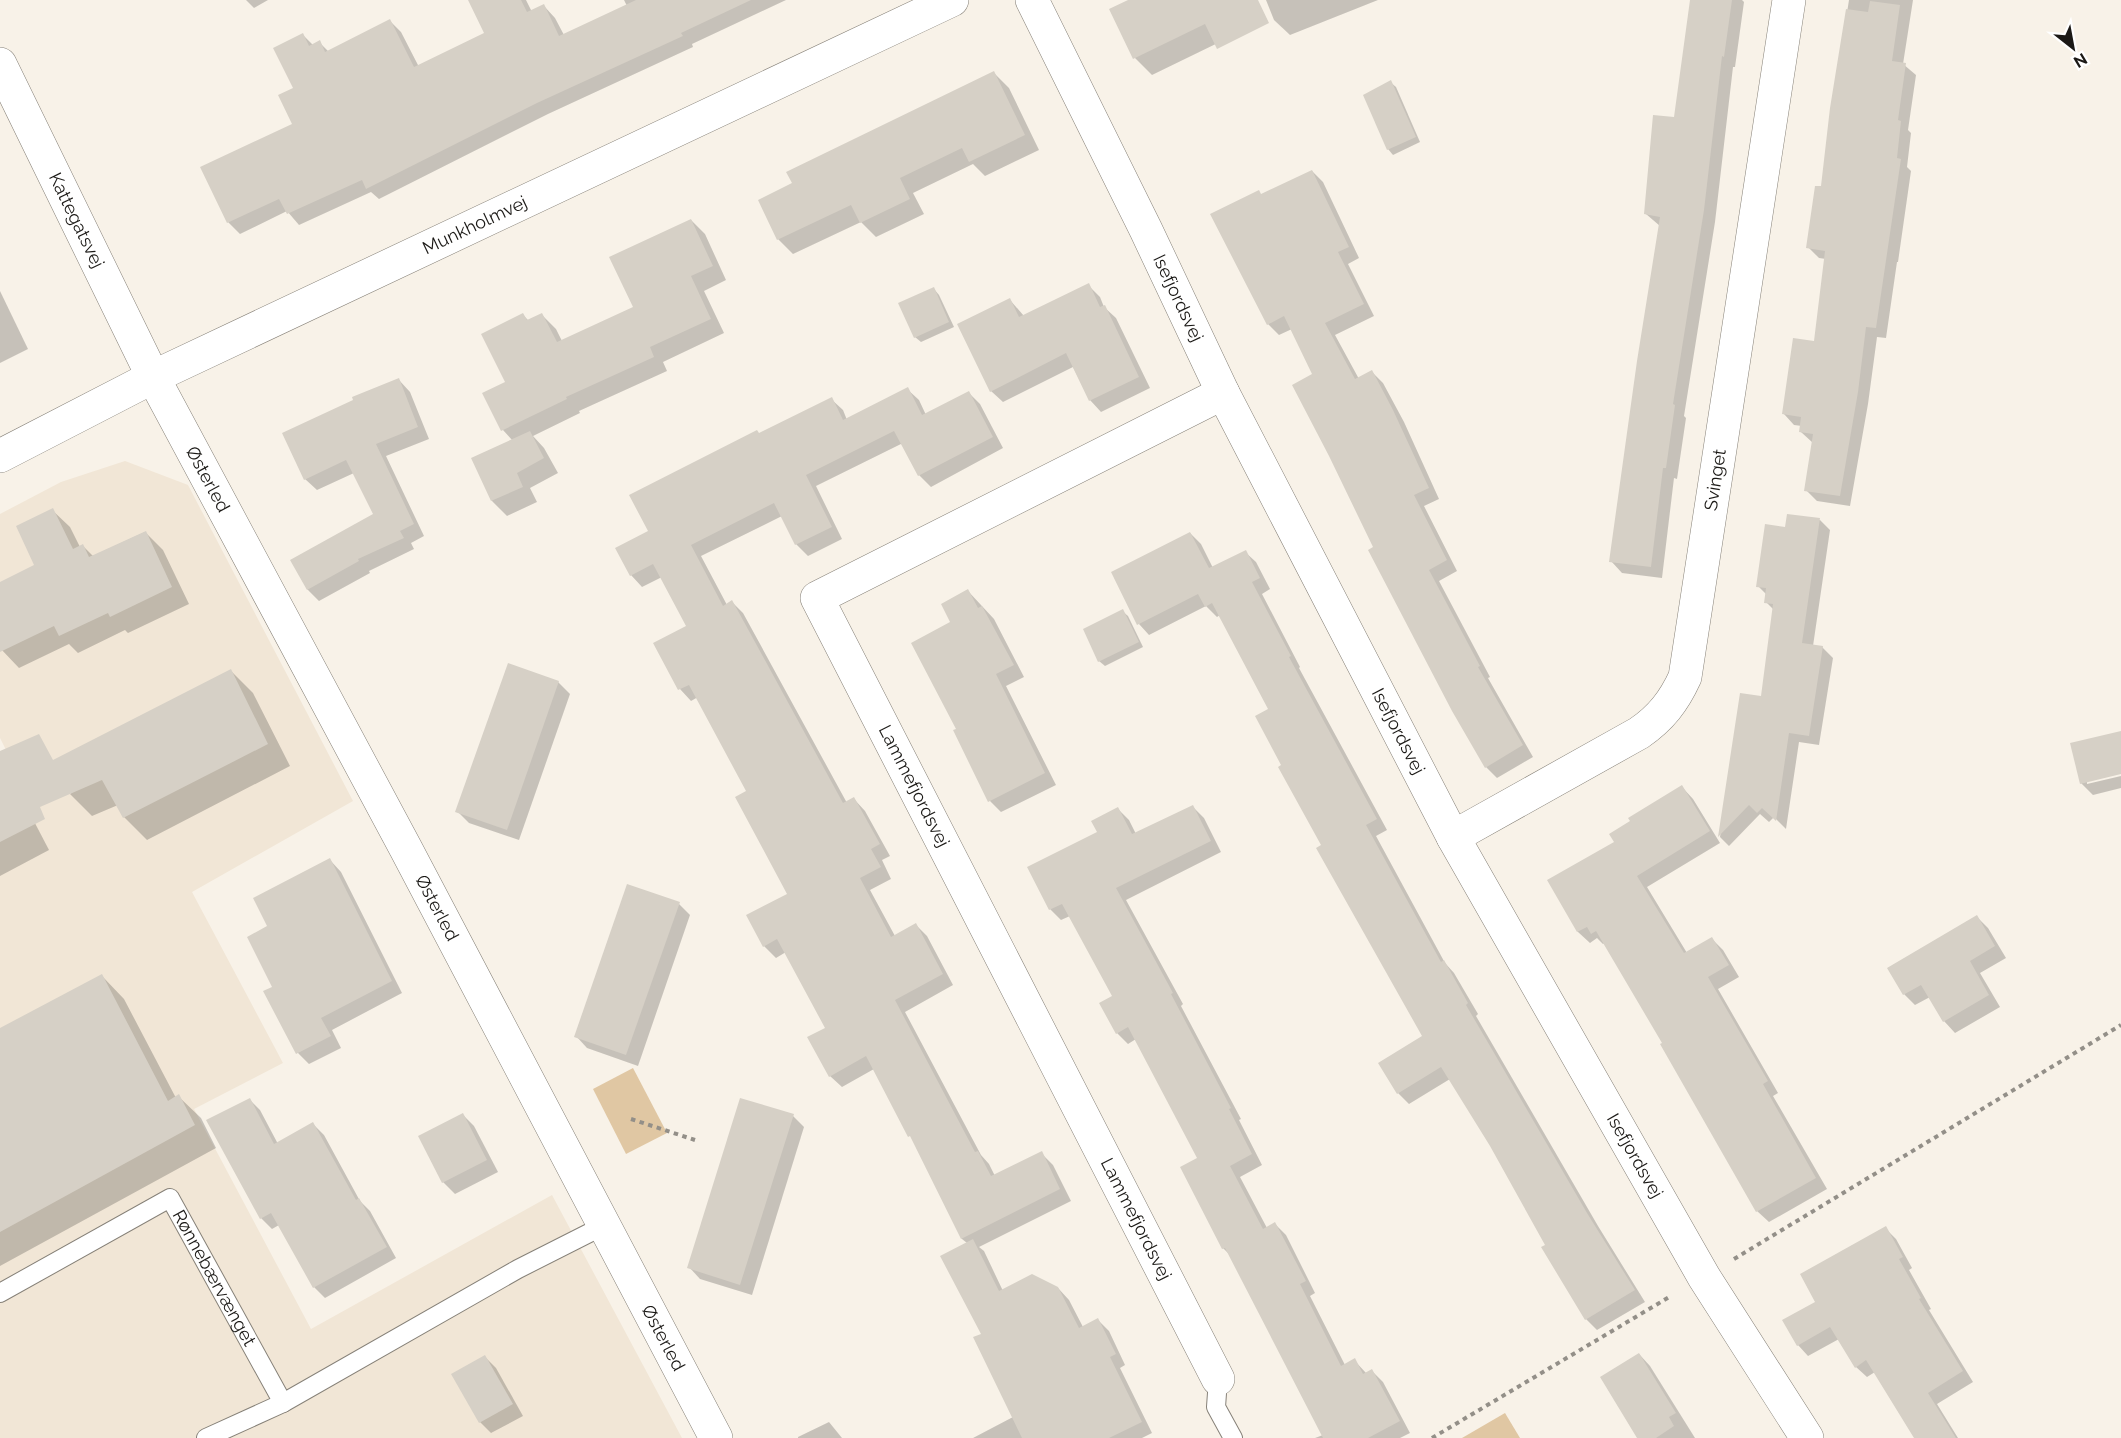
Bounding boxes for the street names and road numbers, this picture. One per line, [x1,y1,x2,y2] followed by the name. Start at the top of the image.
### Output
[45,169,109,271] street label: Kattegatsvej
[419,191,530,258] street label: Munkholmvej
[1149,251,1208,345] street label: Isefjordsvej
[182,442,234,516] street label: Østerled
[1700,447,1730,512] street label: Svinget
[1368,685,1430,778] street label: Isefjordsvej
[875,721,954,850] street label: Lammefjordsvej
[411,871,463,944] street label: Østerled
[1603,1109,1668,1202] street label: Isefjordsvej
[1097,1154,1176,1283] street label: Lammefjordsvej
[169,1206,260,1349] street label: Rønnebærvænget
[638,1301,690,1374] street label: Østerled

